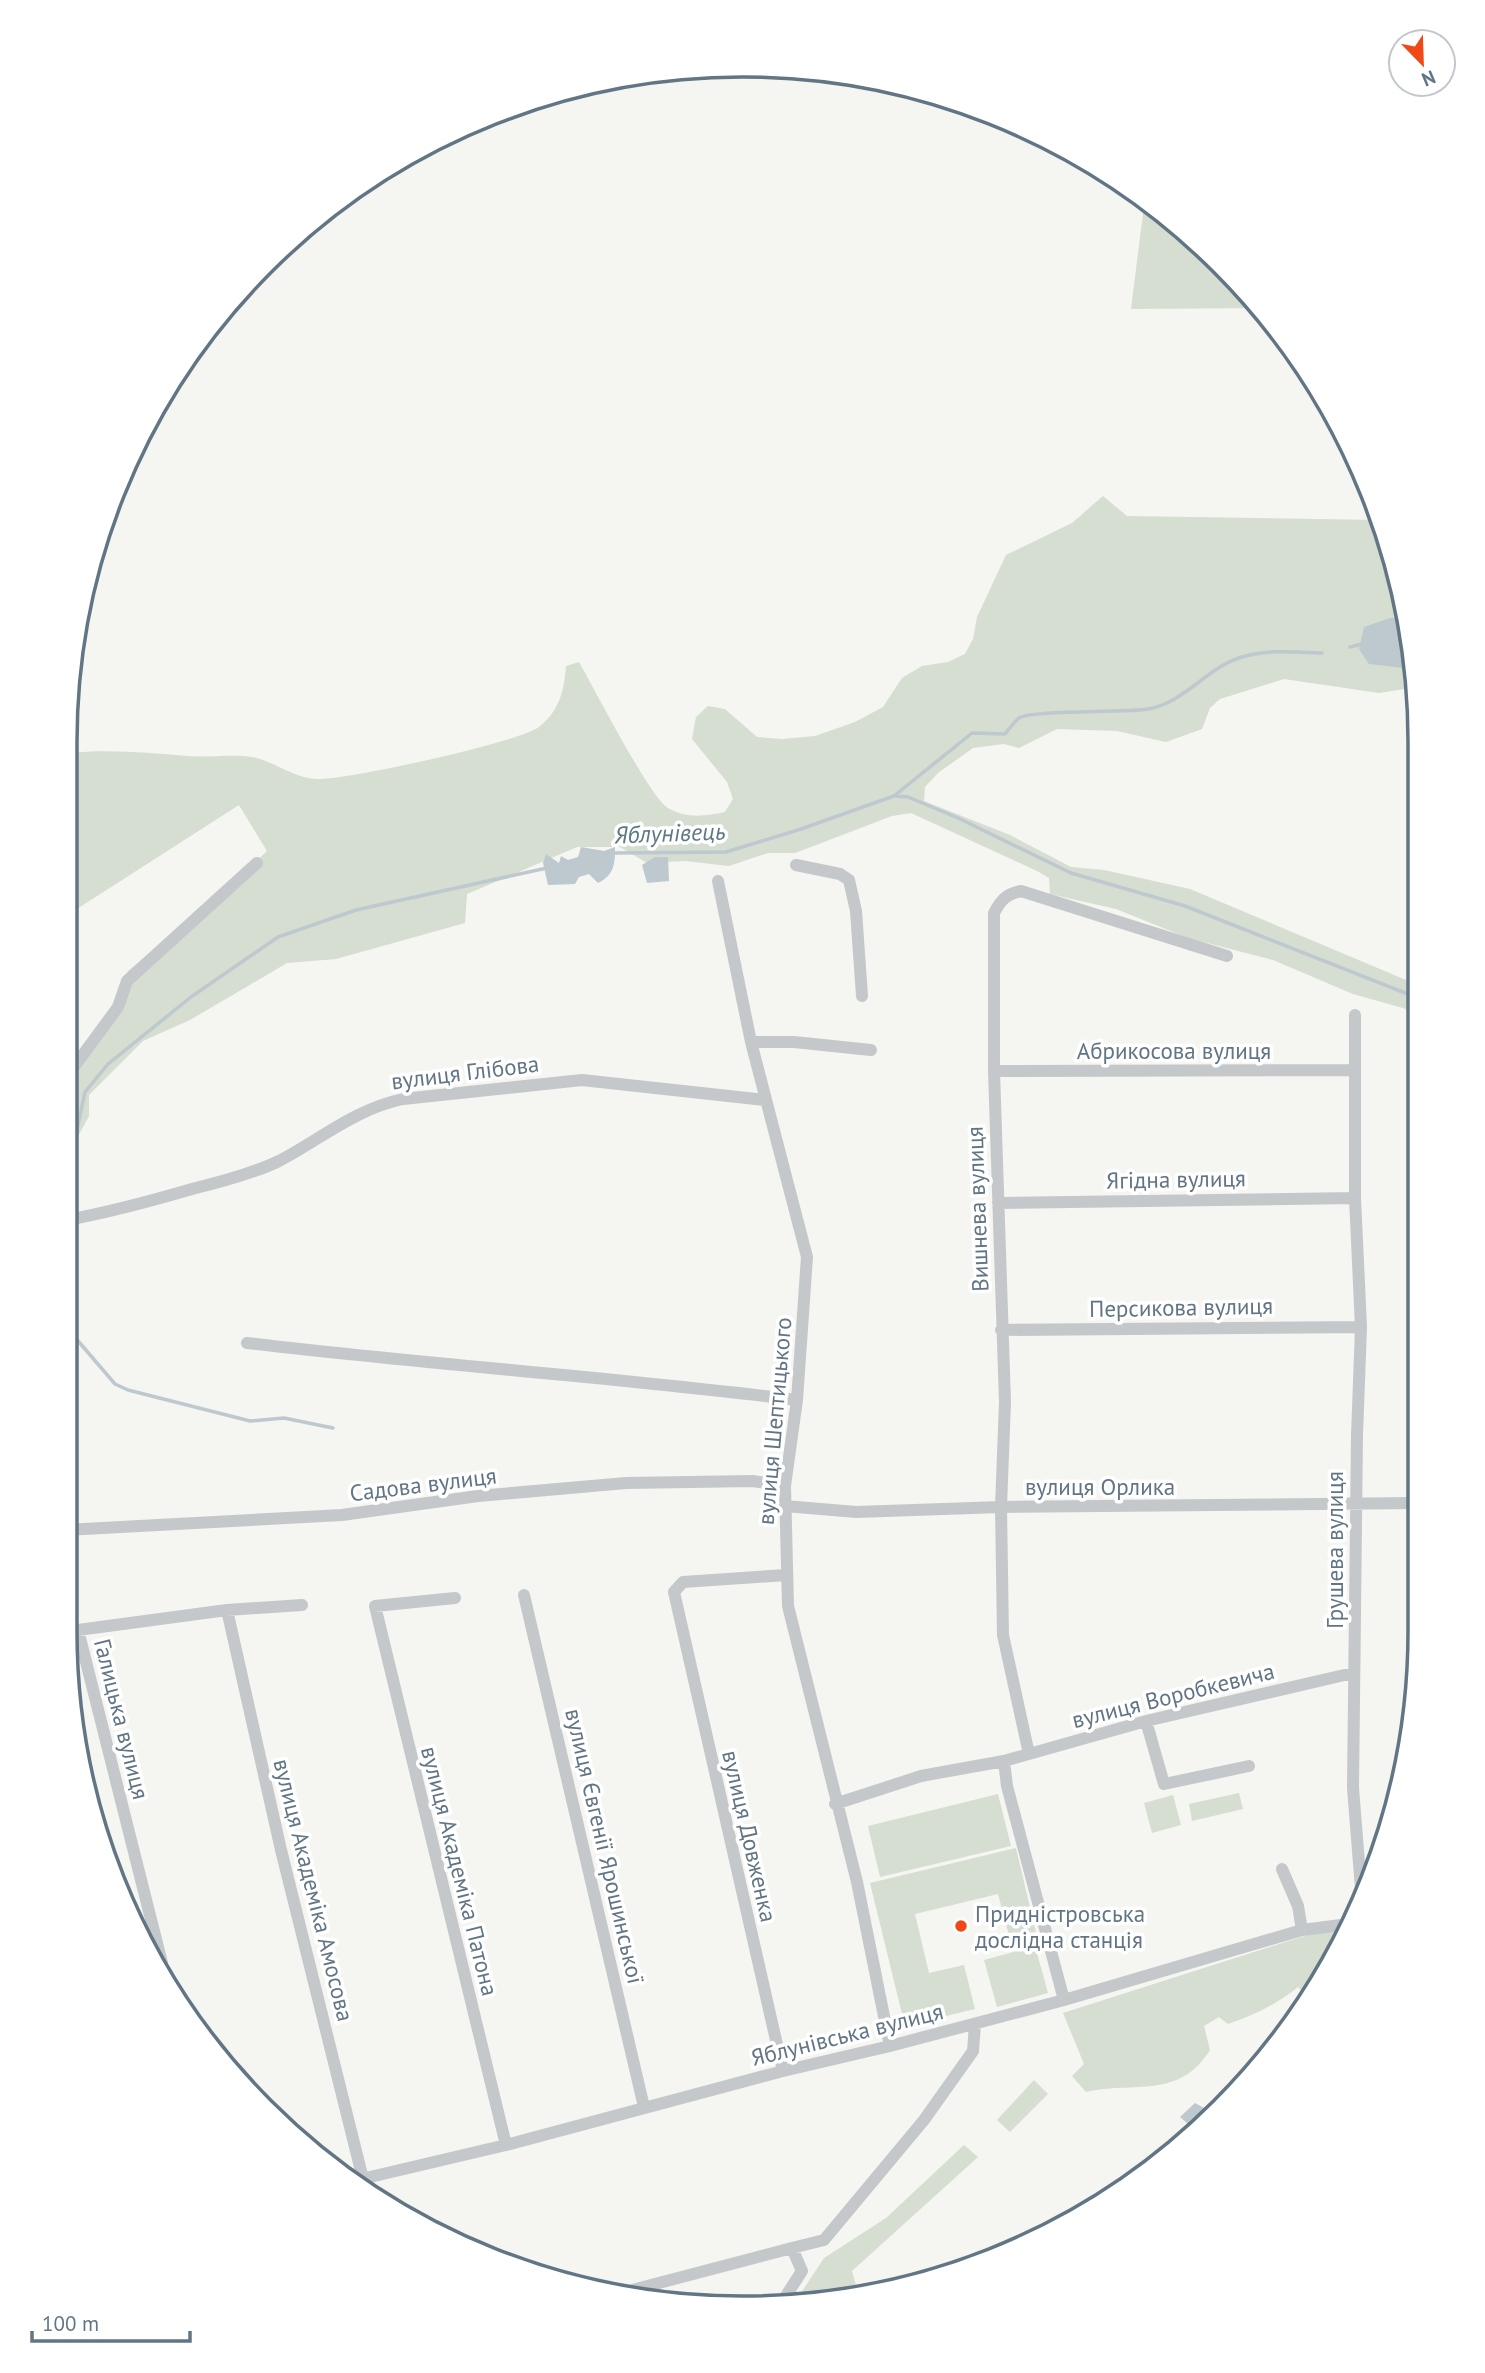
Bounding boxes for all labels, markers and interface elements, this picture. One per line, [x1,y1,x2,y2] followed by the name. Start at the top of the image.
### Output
[1387,28,1457,98] north arrow
[1418,65,1439,92] text: N
[613,816,726,850] water label: Яблунівець
[1077,1036,1271,1065] street label: Абрикосова вулиця
[389,1049,541,1095] street label: вулиця Глібова
[960,1126,994,1292] street label: Вишнева вулиця
[1106,1163,1246,1195] street label: Ягідна вулиця
[1089,1291,1273,1323] street label: Персикова вулиця
[750,1316,798,1526] street label: вулиця Шептицького
[348,1461,498,1507] street label: Садова вулиця
[1320,1471,1349,1629] street label: Грушева вулиця
[1025,1472,1175,1501] street label: вулиця Орлика
[88,1636,156,1802] street label: Галицька вулиця
[1069,1656,1277,1734] street label: вулиця Воробкевича
[559,1705,651,1987] street label: вулиця Євгенії Ярошинської
[415,1743,505,1999] street label: вулиця Академіка Патона
[716,1747,784,1925] street label: вулиця Довженка
[267,1756,361,2024] street label: вулиця Академіка Амосова
[975,1899,1145,1954] place label: Придністровська дослідна станція
[953,1918,969,1934] marker: Придністровська дослідна станція
[748,1996,946,2072] street label: Яблунівська вулиця
[32,2300,189,2344] scale bar
[42,2310,99,2337] text: 100 m

